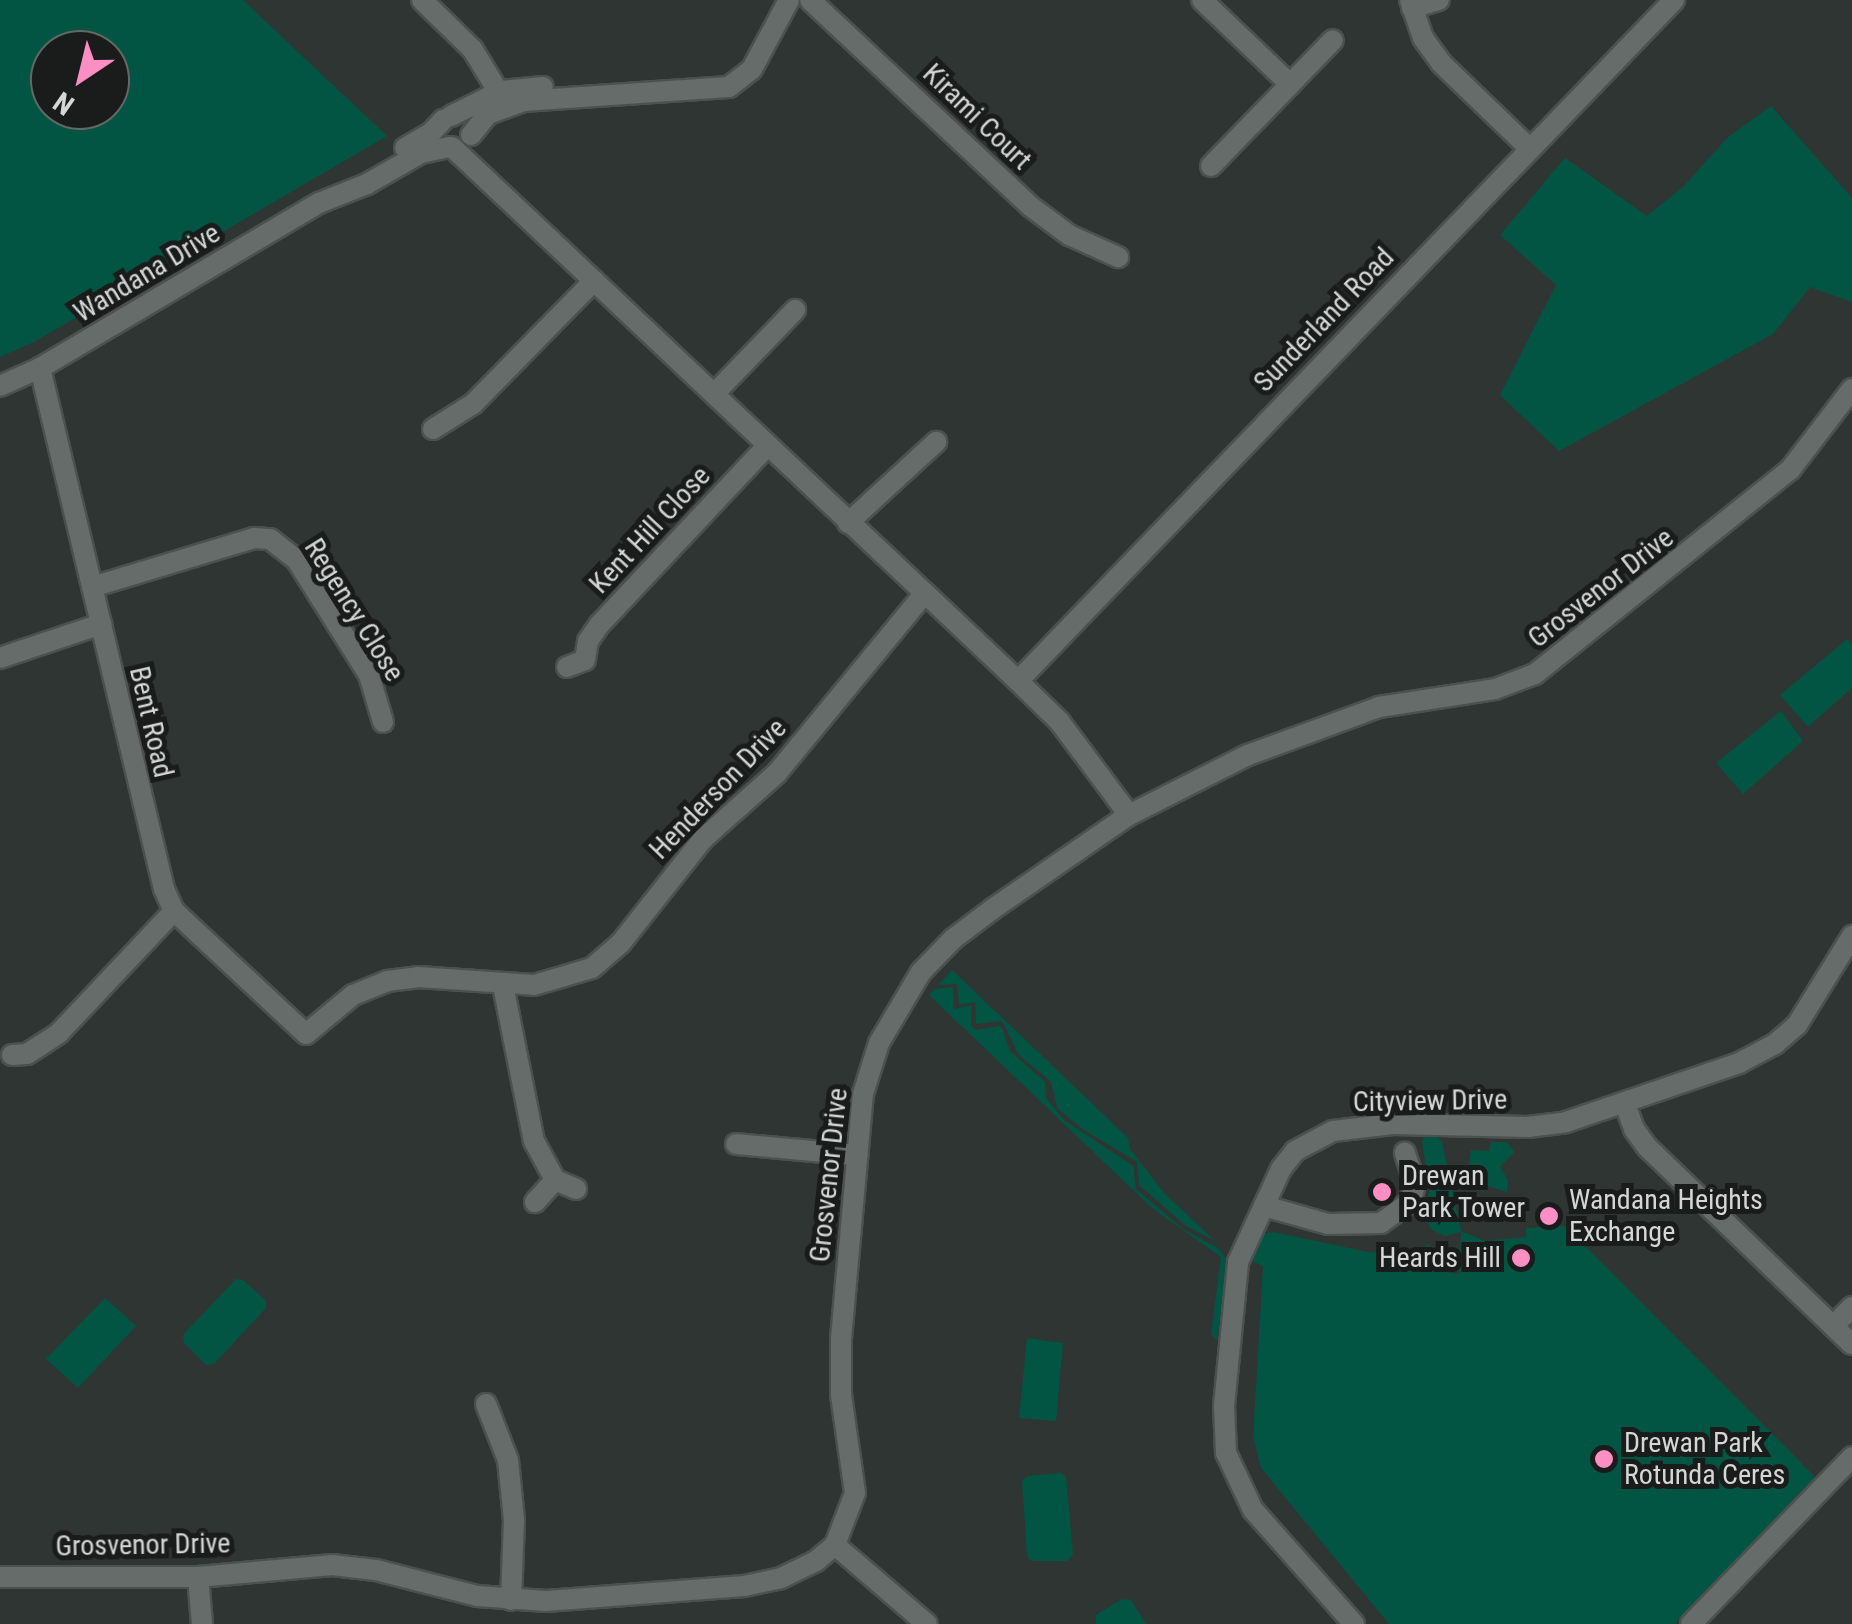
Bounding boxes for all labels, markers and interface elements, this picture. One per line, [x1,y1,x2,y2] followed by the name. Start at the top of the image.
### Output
[30,30,130,130] north arrow
[916,57,1038,177] street label: Kirami Court
[47,85,80,122] text: N
[68,216,226,330] street label: Wandana Drive
[1247,241,1401,399] street label: Sunderland Road
[583,459,717,601] street label: Kent Hill Close
[1522,521,1680,655] street label: Grosvenor Drive
[297,533,411,687] street label: Regency Close
[122,663,180,781] street label: Bent Road
[643,712,793,866] street label: Henderson Drive
[1353,1083,1507,1119] street label: Cityview Drive
[803,1086,855,1264] street label: Grosvenor Drive
[1402,1159,1525,1225] place label: Drewan Park Tower
[1371,1181,1393,1203] marker: Drewan Park Tower
[1569,1183,1763,1249] place label: Wandana Heights Exchange
[1538,1205,1560,1227] marker: Wandana Heights Exchange
[1379,1241,1501,1275] place label: Heards Hill
[1510,1247,1532,1269] marker: Heards Hill
[1624,1426,1785,1492] place label: Drewan Park Rotunda Ceres
[1593,1448,1615,1470] marker: Drewan Park Rotunda Ceres
[55,1527,231,1563] street label: Grosvenor Drive

